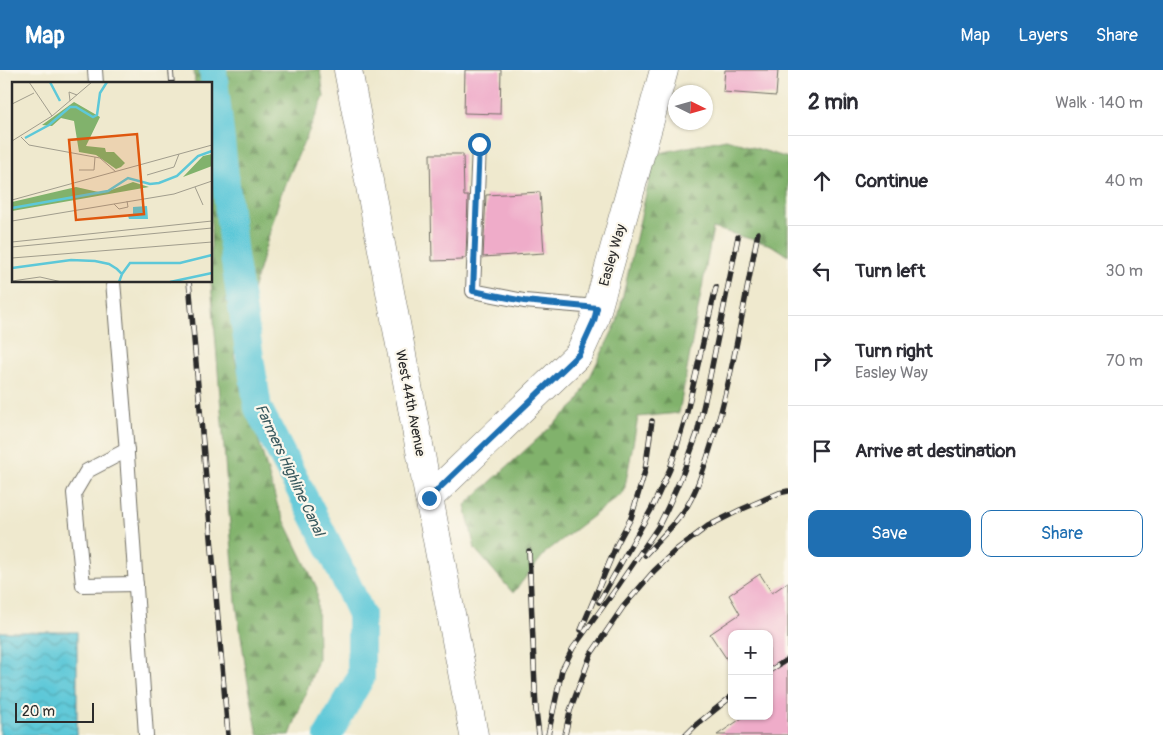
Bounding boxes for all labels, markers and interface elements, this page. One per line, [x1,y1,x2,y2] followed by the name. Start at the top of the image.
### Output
[25,21,65,50] text: Map
[961,24,990,47] text: Map
[1018,24,1068,47] text: Layers
[1096,24,1138,47] text: Share
[12,82,212,282] inset map
[668,85,713,130] north arrow
[808,89,858,116] text: 2 min
[1055,93,1143,113] text: Walk · 140 m
[468,133,491,156] route start
[808,167,836,195] icon: ahead
[855,169,928,193] text: Continue
[1105,171,1143,191] text: 40 m
[596,222,629,288] street label: Easley Way
[808,257,836,285] icon: left
[855,259,925,283] text: Turn left
[1105,261,1143,281] text: 30 m
[855,339,933,363] text: Turn right
[808,347,836,375] icon: right
[392,348,429,458] street label: West 44th Avenue
[1106,351,1143,371] text: 70 m
[855,363,928,383] text: Easley Way
[251,401,329,541] water label: Farmers Highline Canal
[808,437,836,465] icon: arrive
[855,439,1016,463] text: Arrive at destination
[418,487,441,510] route end
[808,510,971,557] button: Save
[981,510,1143,557] button: Share
[728,630,773,720] map controls
[728,630,773,675] button: +
[728,675,773,720] button: −
[15,700,94,723] scale bar
[22,703,55,720] text: 20 m

